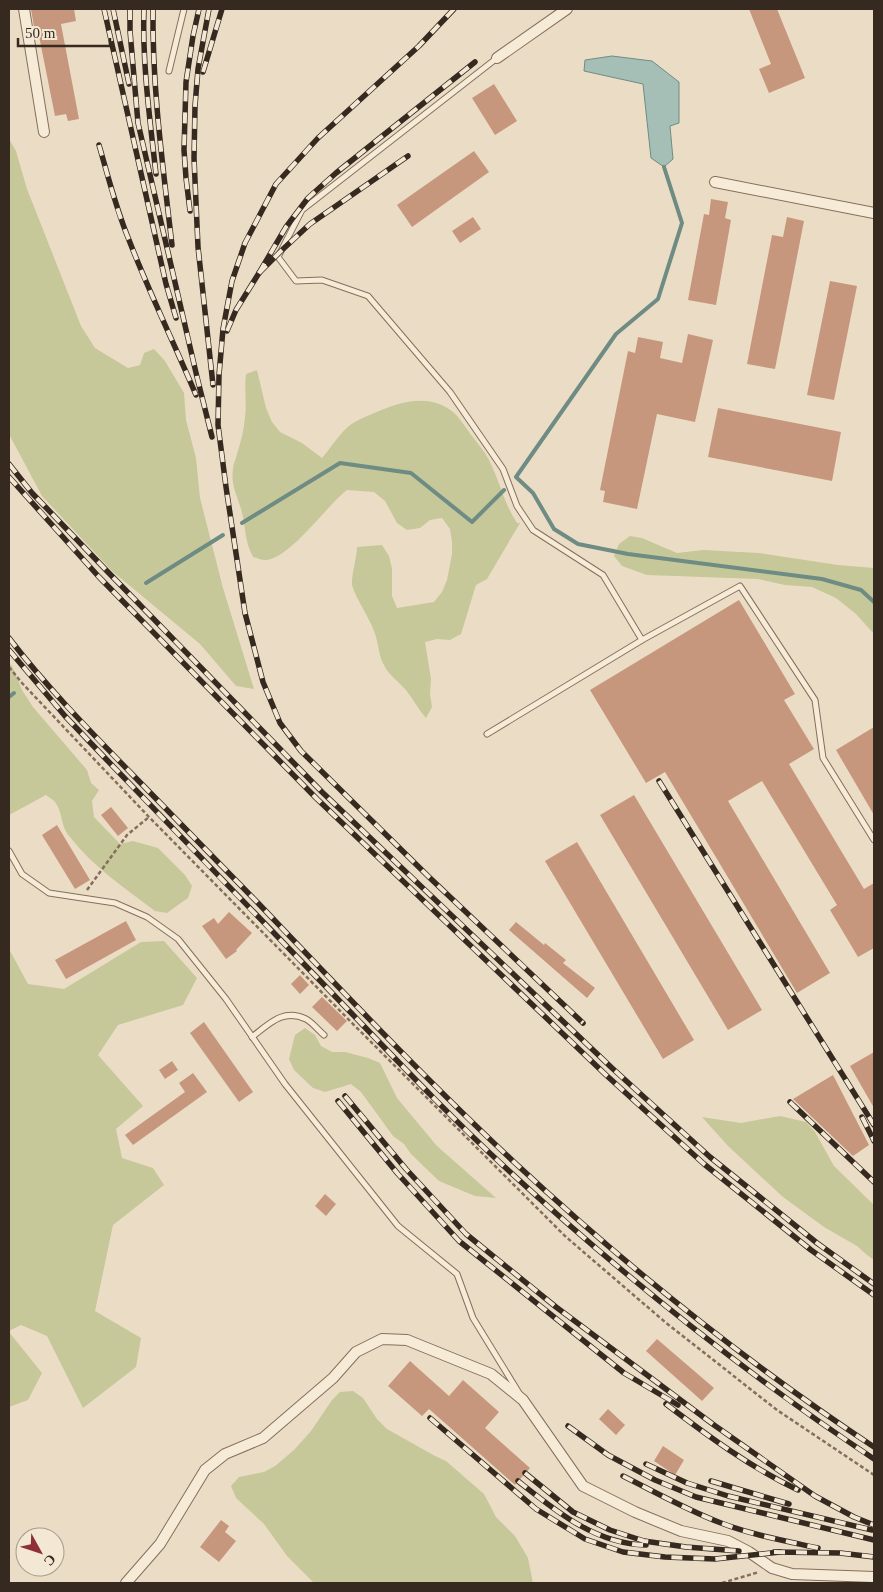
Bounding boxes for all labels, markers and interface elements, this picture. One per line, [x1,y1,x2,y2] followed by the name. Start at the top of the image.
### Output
[18,15,110,47] scale bar
[25,25,56,41] text: 50 m
[15,1527,65,1577] north arrow
[41,1551,59,1569] text: С

